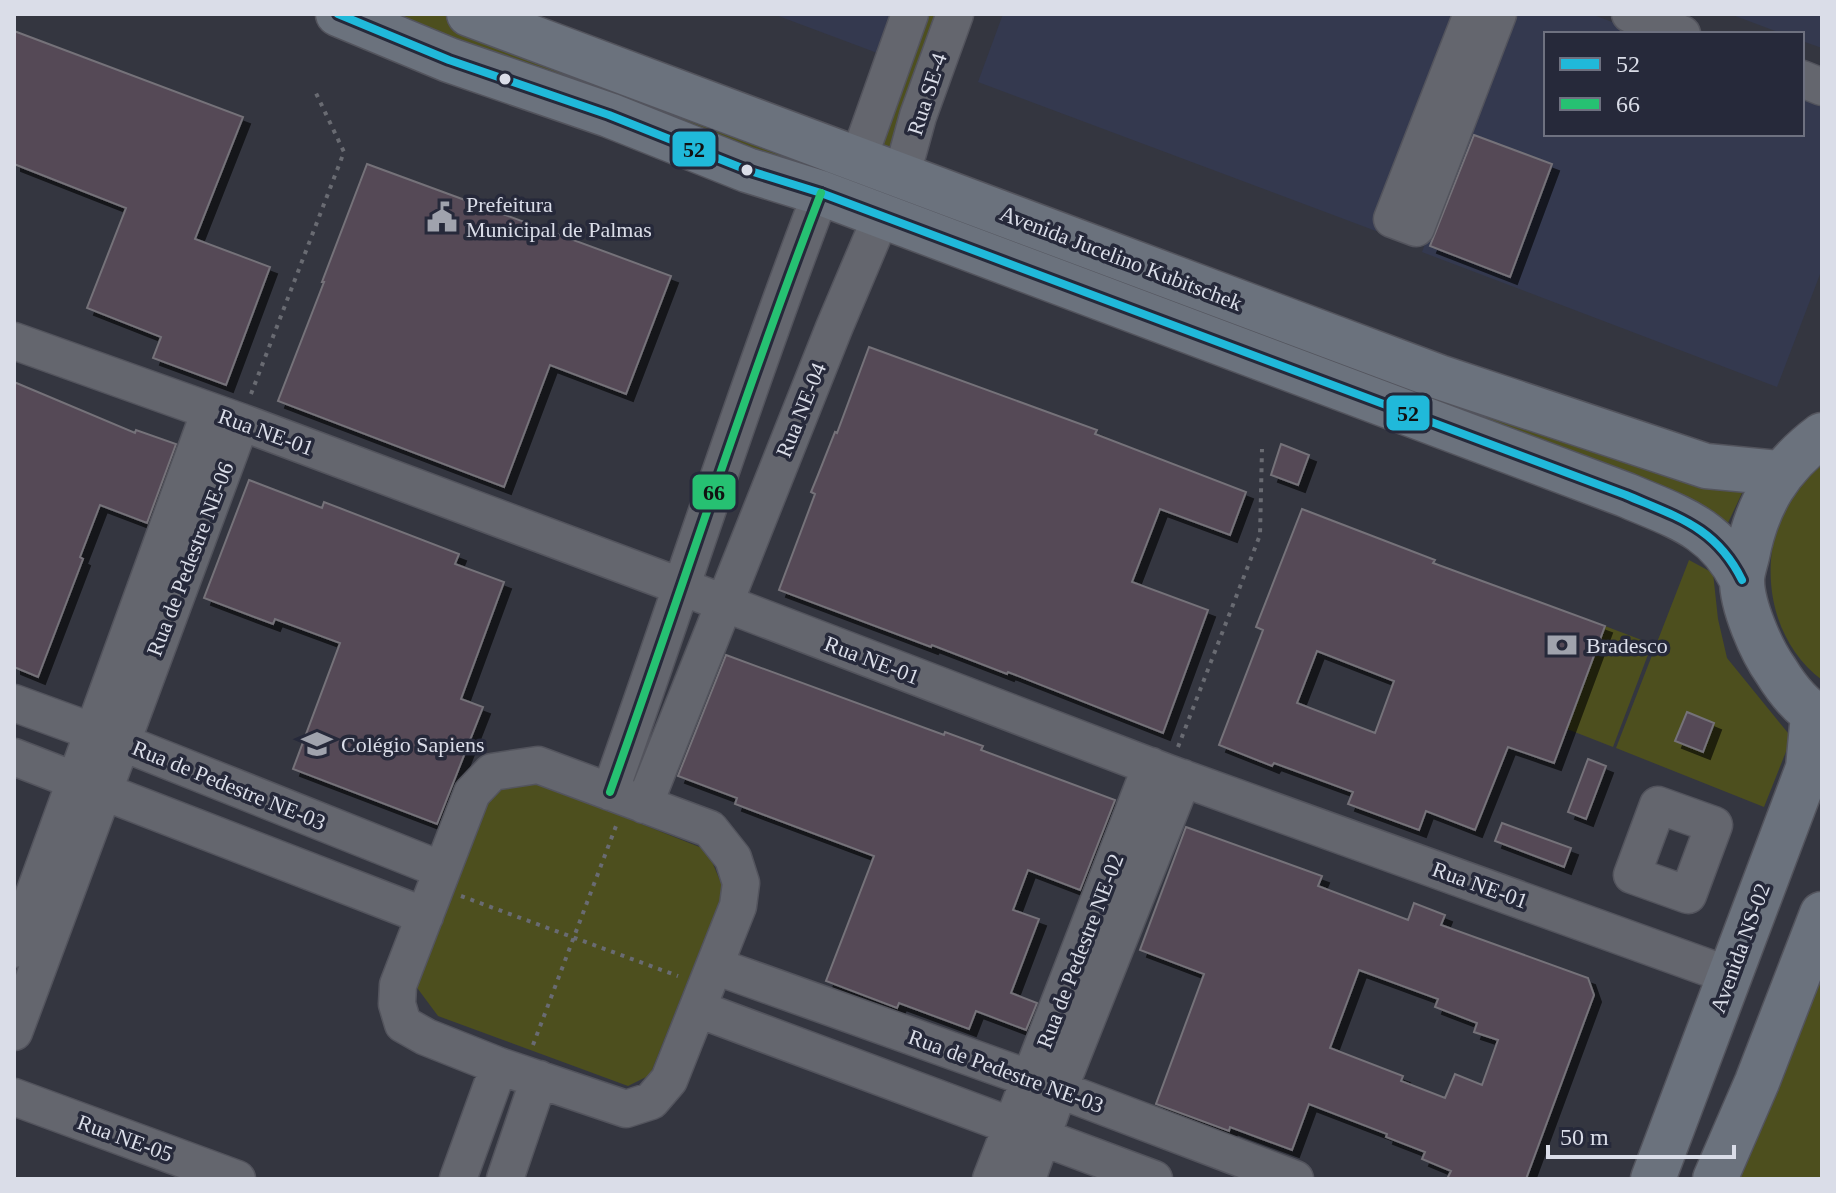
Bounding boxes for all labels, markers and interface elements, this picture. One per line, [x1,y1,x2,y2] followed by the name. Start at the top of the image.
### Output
[1544,32,1804,136] legend
[902,50,952,138] street label: Rua SE-4
[1616,51,1640,77] text: 52
[497,71,513,87] unlabelled marker
[1616,91,1640,117] text: 66
[671,130,717,168] line badge: 52
[683,137,705,162] text: 52
[739,162,755,178] unlabelled marker
[466,192,652,242] place label: Prefeitura Municipal de Palmas
[425,200,459,234] public building icon: Prefeitura Municipal de Palmas
[996,200,1246,316] street label: Avenida Jucelino Kubitschek
[771,359,831,461] street label: Rua NE-04
[1385,394,1431,432] line badge: 52
[1397,401,1419,426] text: 52
[215,403,317,461] street label: Rua NE-01
[141,458,239,660] street label: Rua de Pedestre NE-06
[691,473,737,511] line badge: 66
[703,480,725,505] text: 66
[1545,628,1579,662] bank icon: Bradesco
[821,630,923,690] street label: Rua NE-01
[1586,633,1668,658] place label: Bradesco
[300,727,334,761] school or university icon: Colégio Sapiens
[341,732,485,757] place label: Colégio Sapiens
[129,735,329,835] street label: Rua de Pedestre NE-03
[1031,850,1129,1052] street label: Rua de Pedestre NE-02
[1429,856,1531,914] street label: Rua NE-01
[1705,880,1775,1016] street label: Avenida NS-02
[905,1024,1107,1118] street label: Rua de Pedestre NE-03
[74,1109,176,1167] street label: Rua NE-05
[1548,1109,1734,1159] scale bar
[1560,1124,1609,1150] text: 50 m

